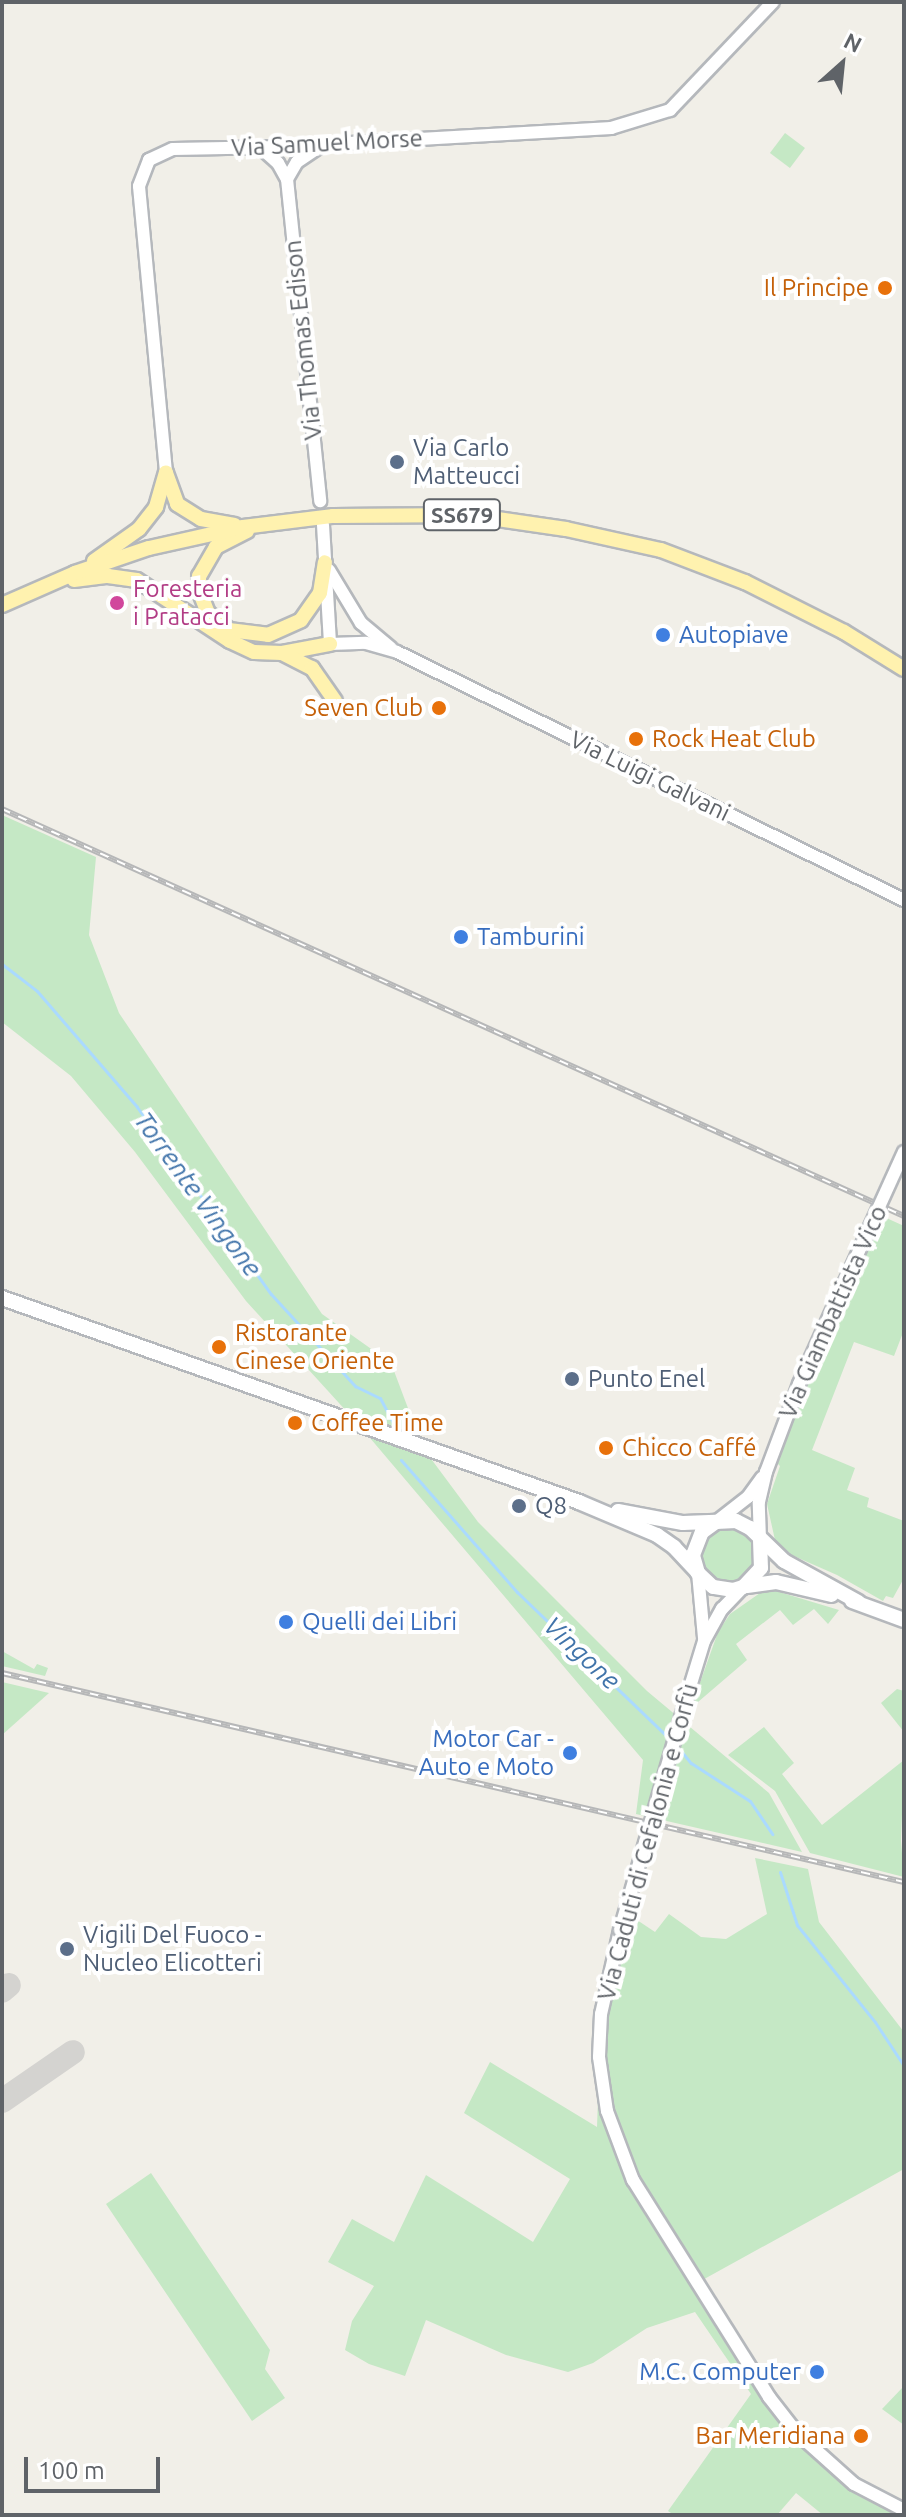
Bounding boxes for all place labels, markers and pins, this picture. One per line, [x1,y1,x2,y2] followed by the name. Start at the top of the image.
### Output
[764,274,869,302] place label: Il Principe
[876,279,894,297] marker: Il Principe
[413,434,520,490] place label: Via Carlo Matteucci
[388,453,406,471] marker: Via Carlo Matteucci
[133,575,242,631] place label: Foresteria i Pratacci
[108,594,126,612] marker: Foresteria i Pratacci
[679,621,789,649] place label: Autopiave
[654,626,672,644] marker: Autopiave
[304,694,423,722] place label: Seven Club
[430,699,448,717] marker: Seven Club
[652,725,816,753] place label: Rock Heat Club
[627,730,645,748] marker: Rock Heat Club
[477,923,585,951] place label: Tamburini
[452,928,470,946] marker: Tamburini
[235,1319,395,1375] place label: Ristorante Cinese Oriente
[210,1338,228,1356] marker: Ristorante Cinese Oriente
[588,1365,705,1393] place label: Punto Enel
[563,1370,581,1388] marker: Punto Enel
[311,1409,444,1437] place label: Coffee Time
[286,1414,304,1432] marker: Coffee Time
[622,1434,757,1462] place label: Chicco Caffé
[597,1439,615,1457] marker: Chicco Caffé
[535,1492,567,1520] place label: Q8
[510,1497,528,1515] marker: Q8
[302,1608,457,1636] place label: Quelli dei Libri
[277,1613,295,1631] marker: Quelli dei Libri
[419,1725,554,1781] place label: Motor Car - Auto e Moto
[561,1744,579,1762] marker: Motor Car - Auto e Moto
[83,1921,262,1977] place label: Vigili Del Fuoco - Nucleo Elicotteri
[58,1940,76,1958] marker: Vigili Del Fuoco - Nucleo Elicotteri
[639,2358,801,2386] place label: M.C. Computer
[808,2363,826,2381] marker: M.C. Computer
[696,2422,845,2450] place label: Bar Meridiana
[852,2427,870,2445] marker: Bar Meridiana

